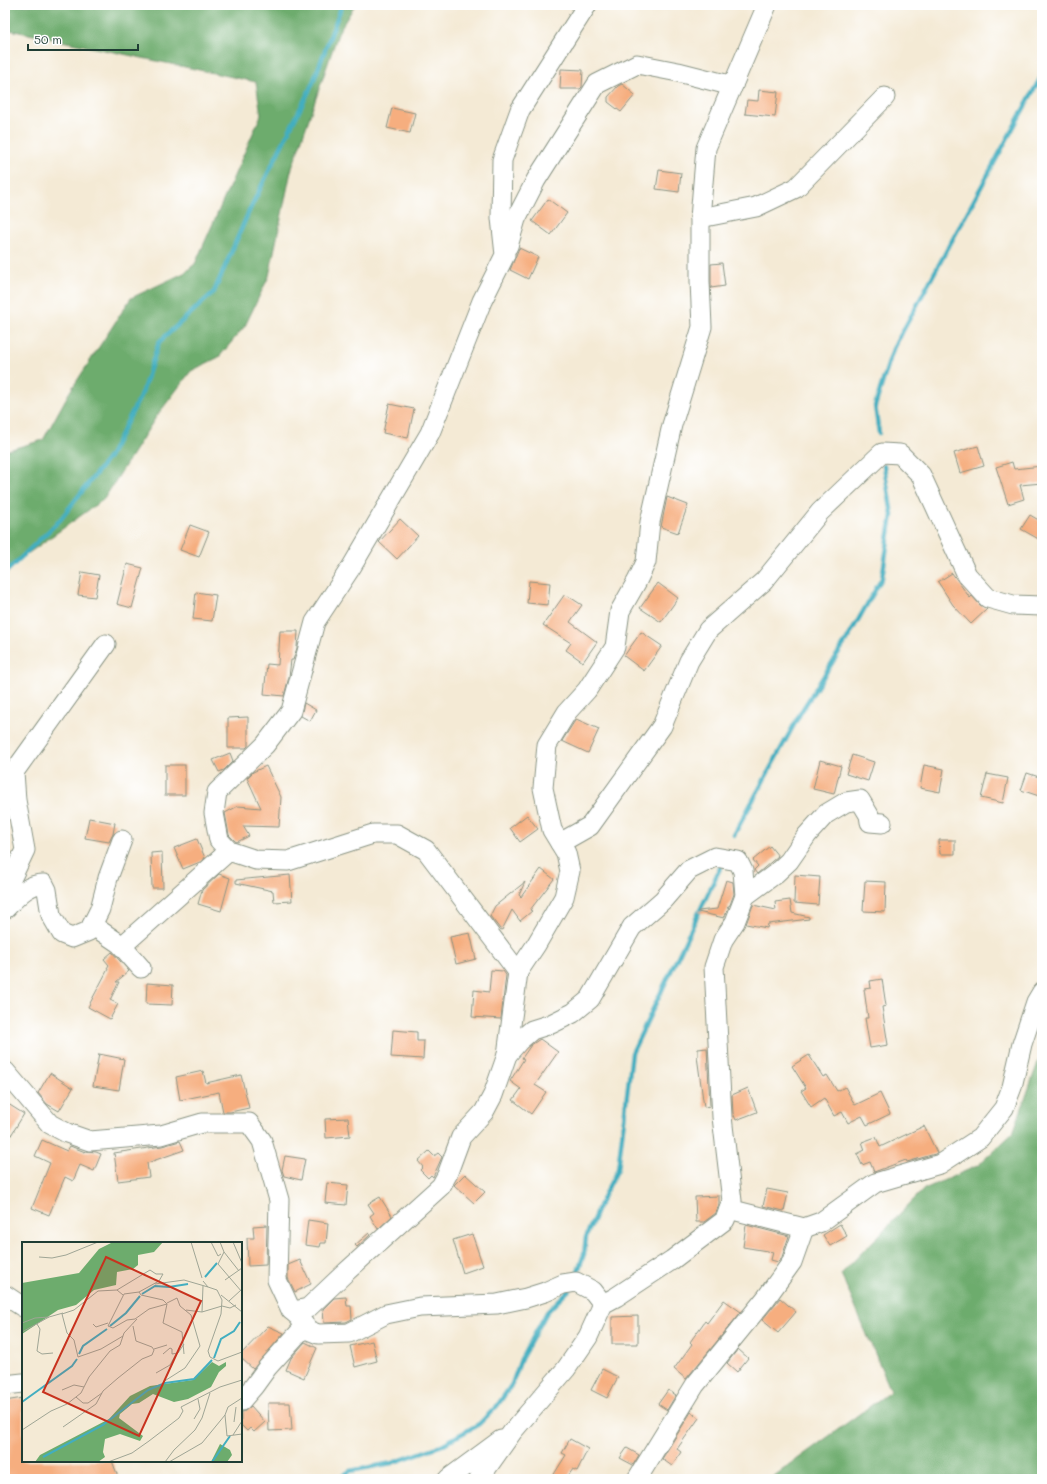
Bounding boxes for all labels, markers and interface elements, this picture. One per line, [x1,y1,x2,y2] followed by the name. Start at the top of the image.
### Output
[28,26,138,52] scale bar
[34,31,62,47] text: 50 m
[22,1242,242,1462] inset map

